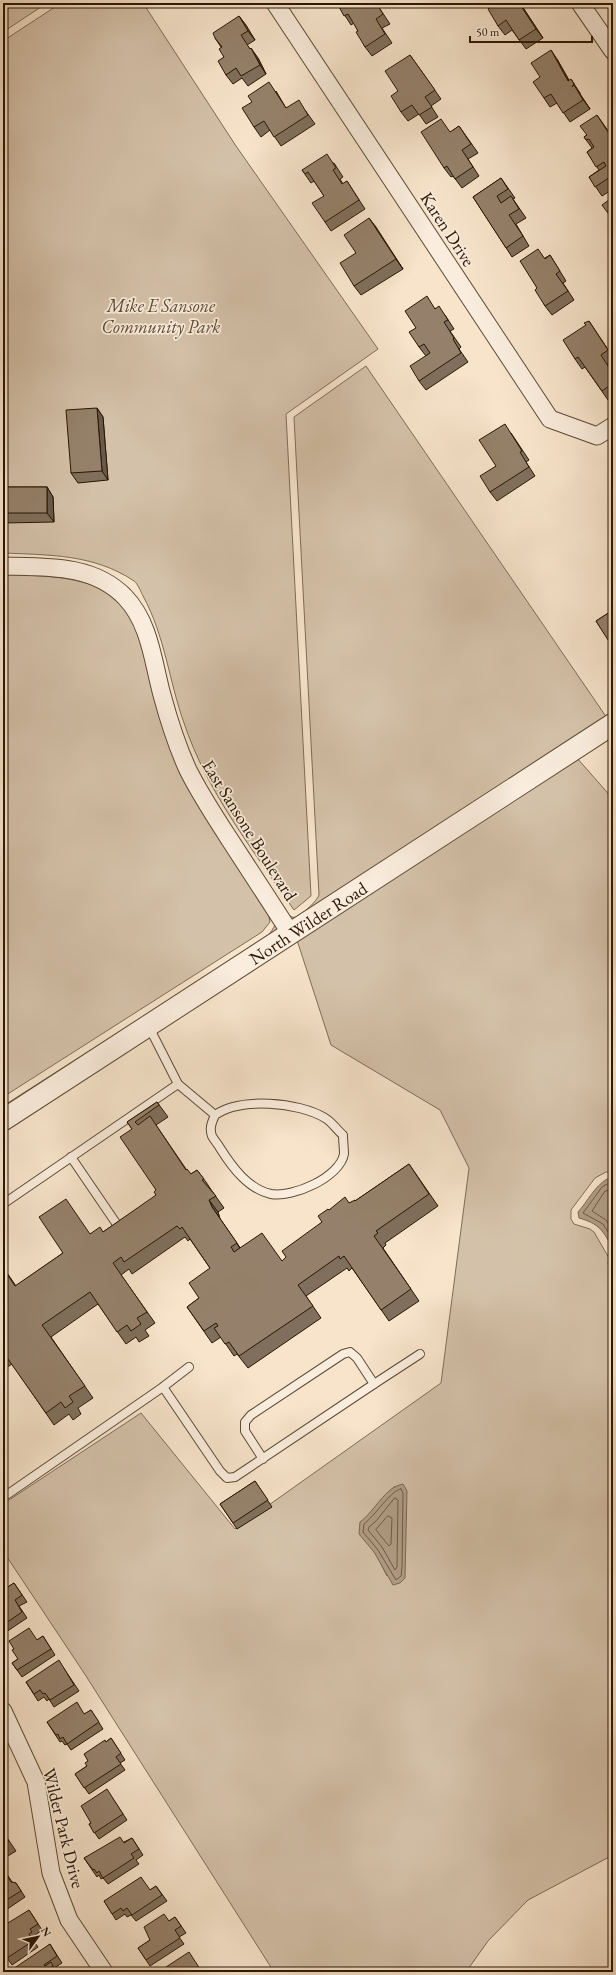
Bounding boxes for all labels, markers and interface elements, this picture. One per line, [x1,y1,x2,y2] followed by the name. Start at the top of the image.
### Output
[470,18,592,44] scale bar
[476,24,500,40] text: 50 m
[415,187,481,271] street label: Karen Drive
[102,294,220,339] park label: Mike E Sansone Community Park
[197,755,303,906] street label: East Sansone Boulevard
[245,876,372,970] street label: North Wilder Road
[38,1765,90,1891] street label: Wilder Park Drive
[18,1917,58,1957] north arrow
[38,1924,55,1939] text: N

